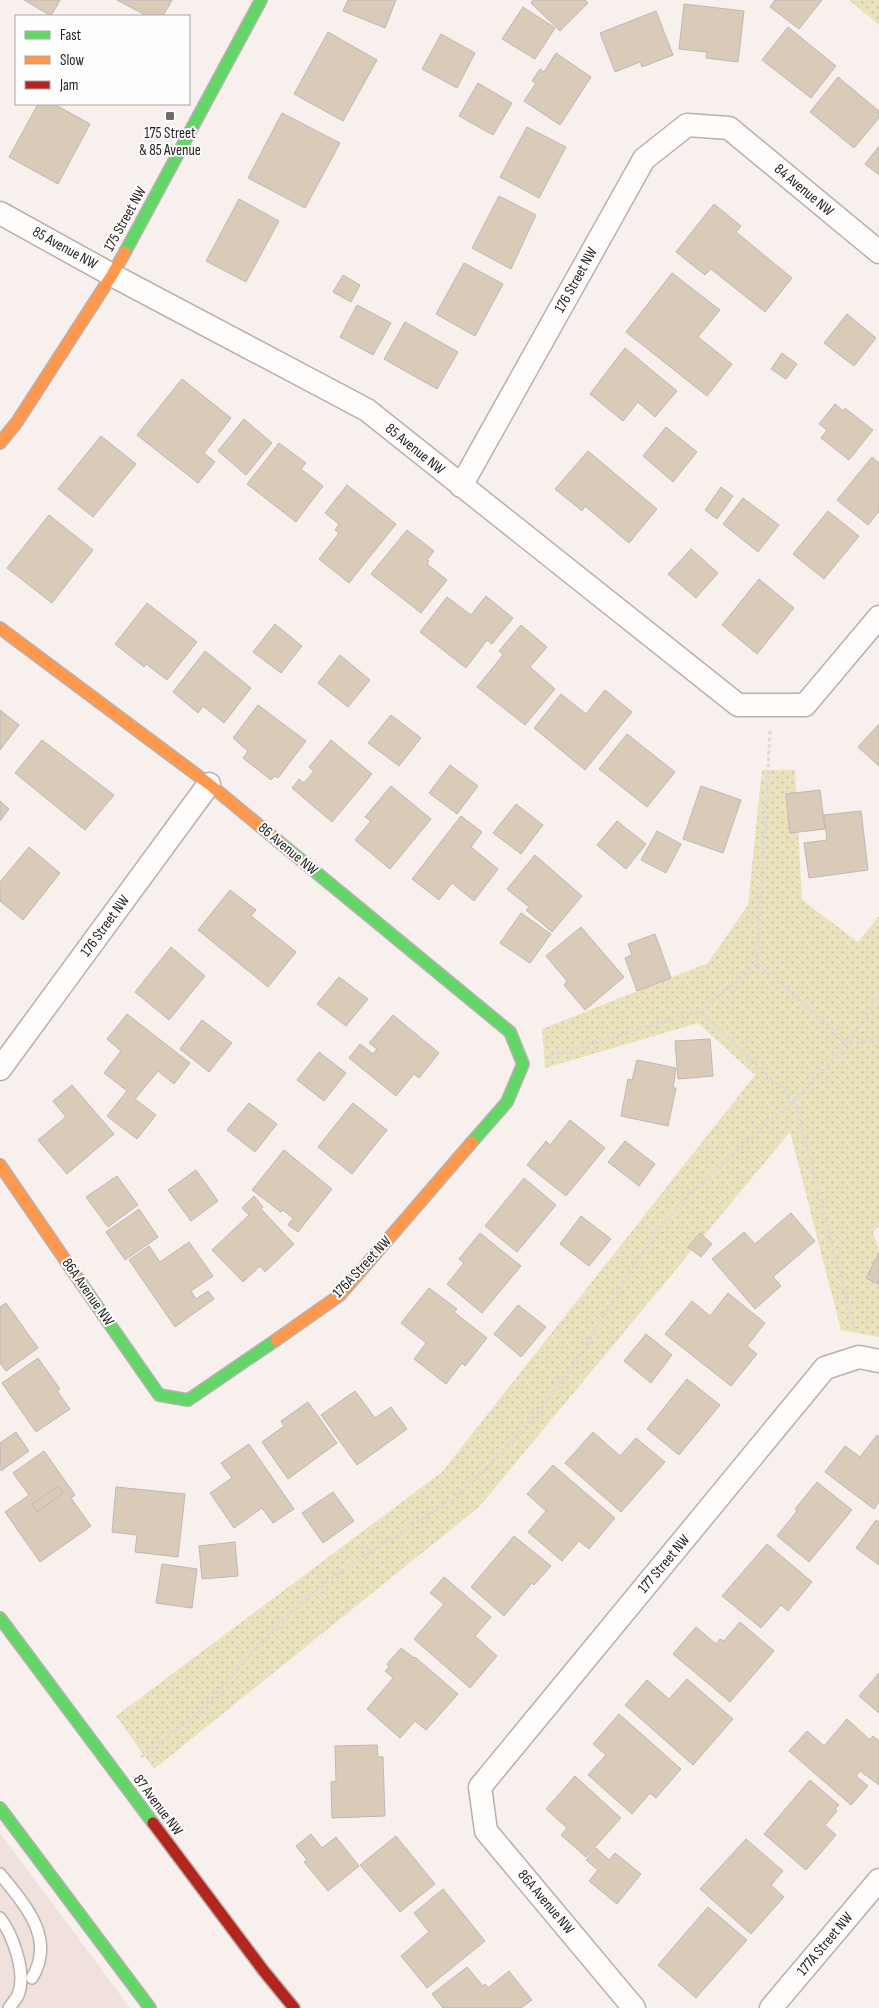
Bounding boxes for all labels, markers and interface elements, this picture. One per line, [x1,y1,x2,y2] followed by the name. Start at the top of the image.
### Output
[15,15,190,105] legend
[60,26,82,45] text: Fast
[60,51,84,70] text: Slow
[59,76,78,95] text: Jam
[164,110,176,122] marker: 175 Street & 85 Avenue
[139,124,201,160] place label: 175 Street & 85 Avenue
[770,160,838,221] street label: 84 Avenue NW
[99,183,151,255] street label: 175 Street NW
[29,222,101,274] street label: 85 Avenue NW
[550,244,602,316] street label: 176 Street NW
[381,419,449,479] street label: 85 Avenue NW
[254,819,322,880] street label: 86 Avenue NW
[76,891,134,961] street label: 176 Street NW
[328,1232,396,1302] street label: 176A Street NW
[58,1254,118,1330] street label: 86A Avenue NW
[634,1530,694,1597] street label: 177 Street NW
[129,1771,187,1839] street label: 87 Avenue NW
[514,1866,579,1938] street label: 86A Avenue NW
[793,1908,857,1980] street label: 177A Street NW

